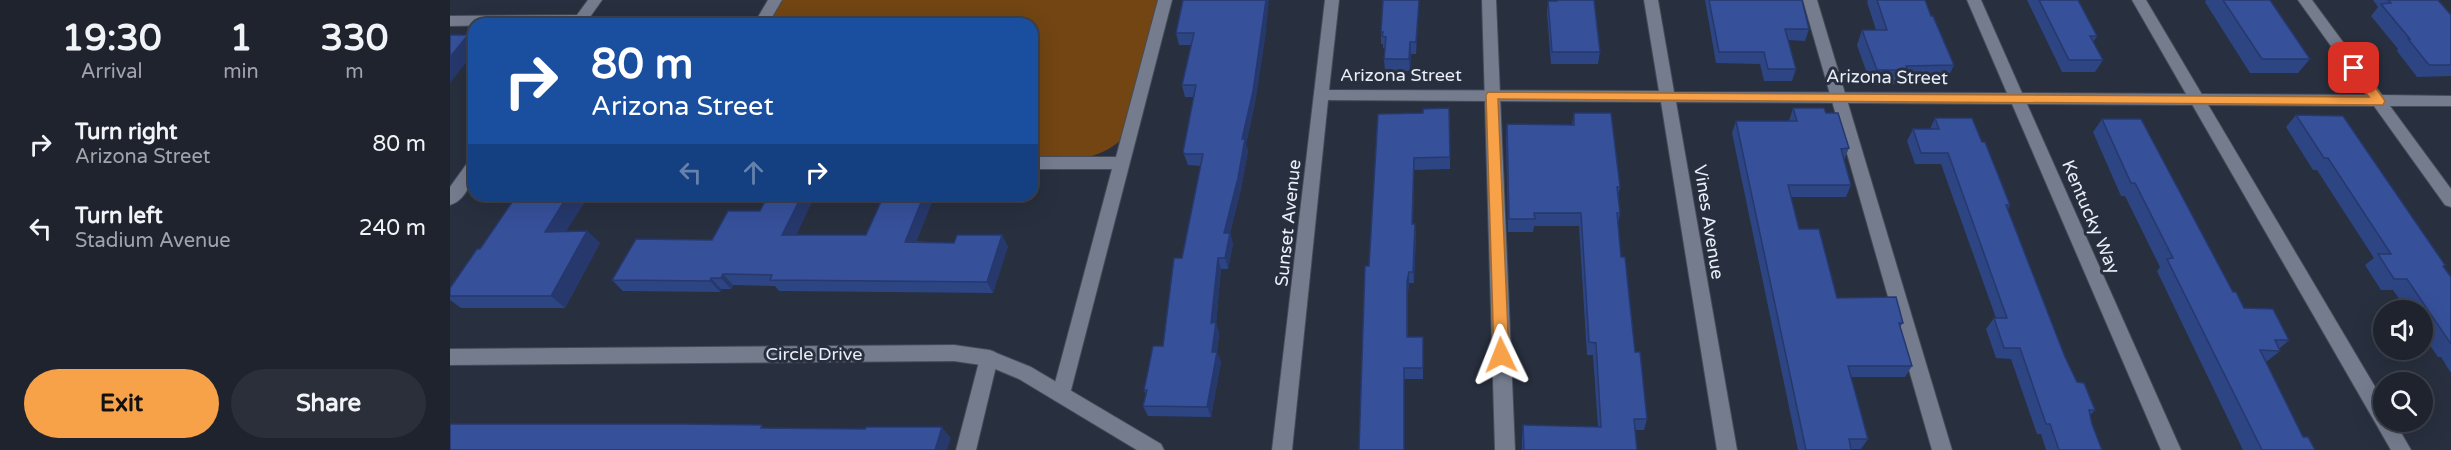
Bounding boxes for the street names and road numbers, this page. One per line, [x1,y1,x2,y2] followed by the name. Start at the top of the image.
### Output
[1340,64,1462,86] street label: Arizona Street
[1826,65,1948,89] street label: Arizona Street
[2057,157,2125,278] street label: Kentucky Way
[1270,158,1306,288] street label: Sunset Avenue
[1689,163,1729,281] street label: Vines Avenue
[766,343,862,365] street label: Circle Drive

